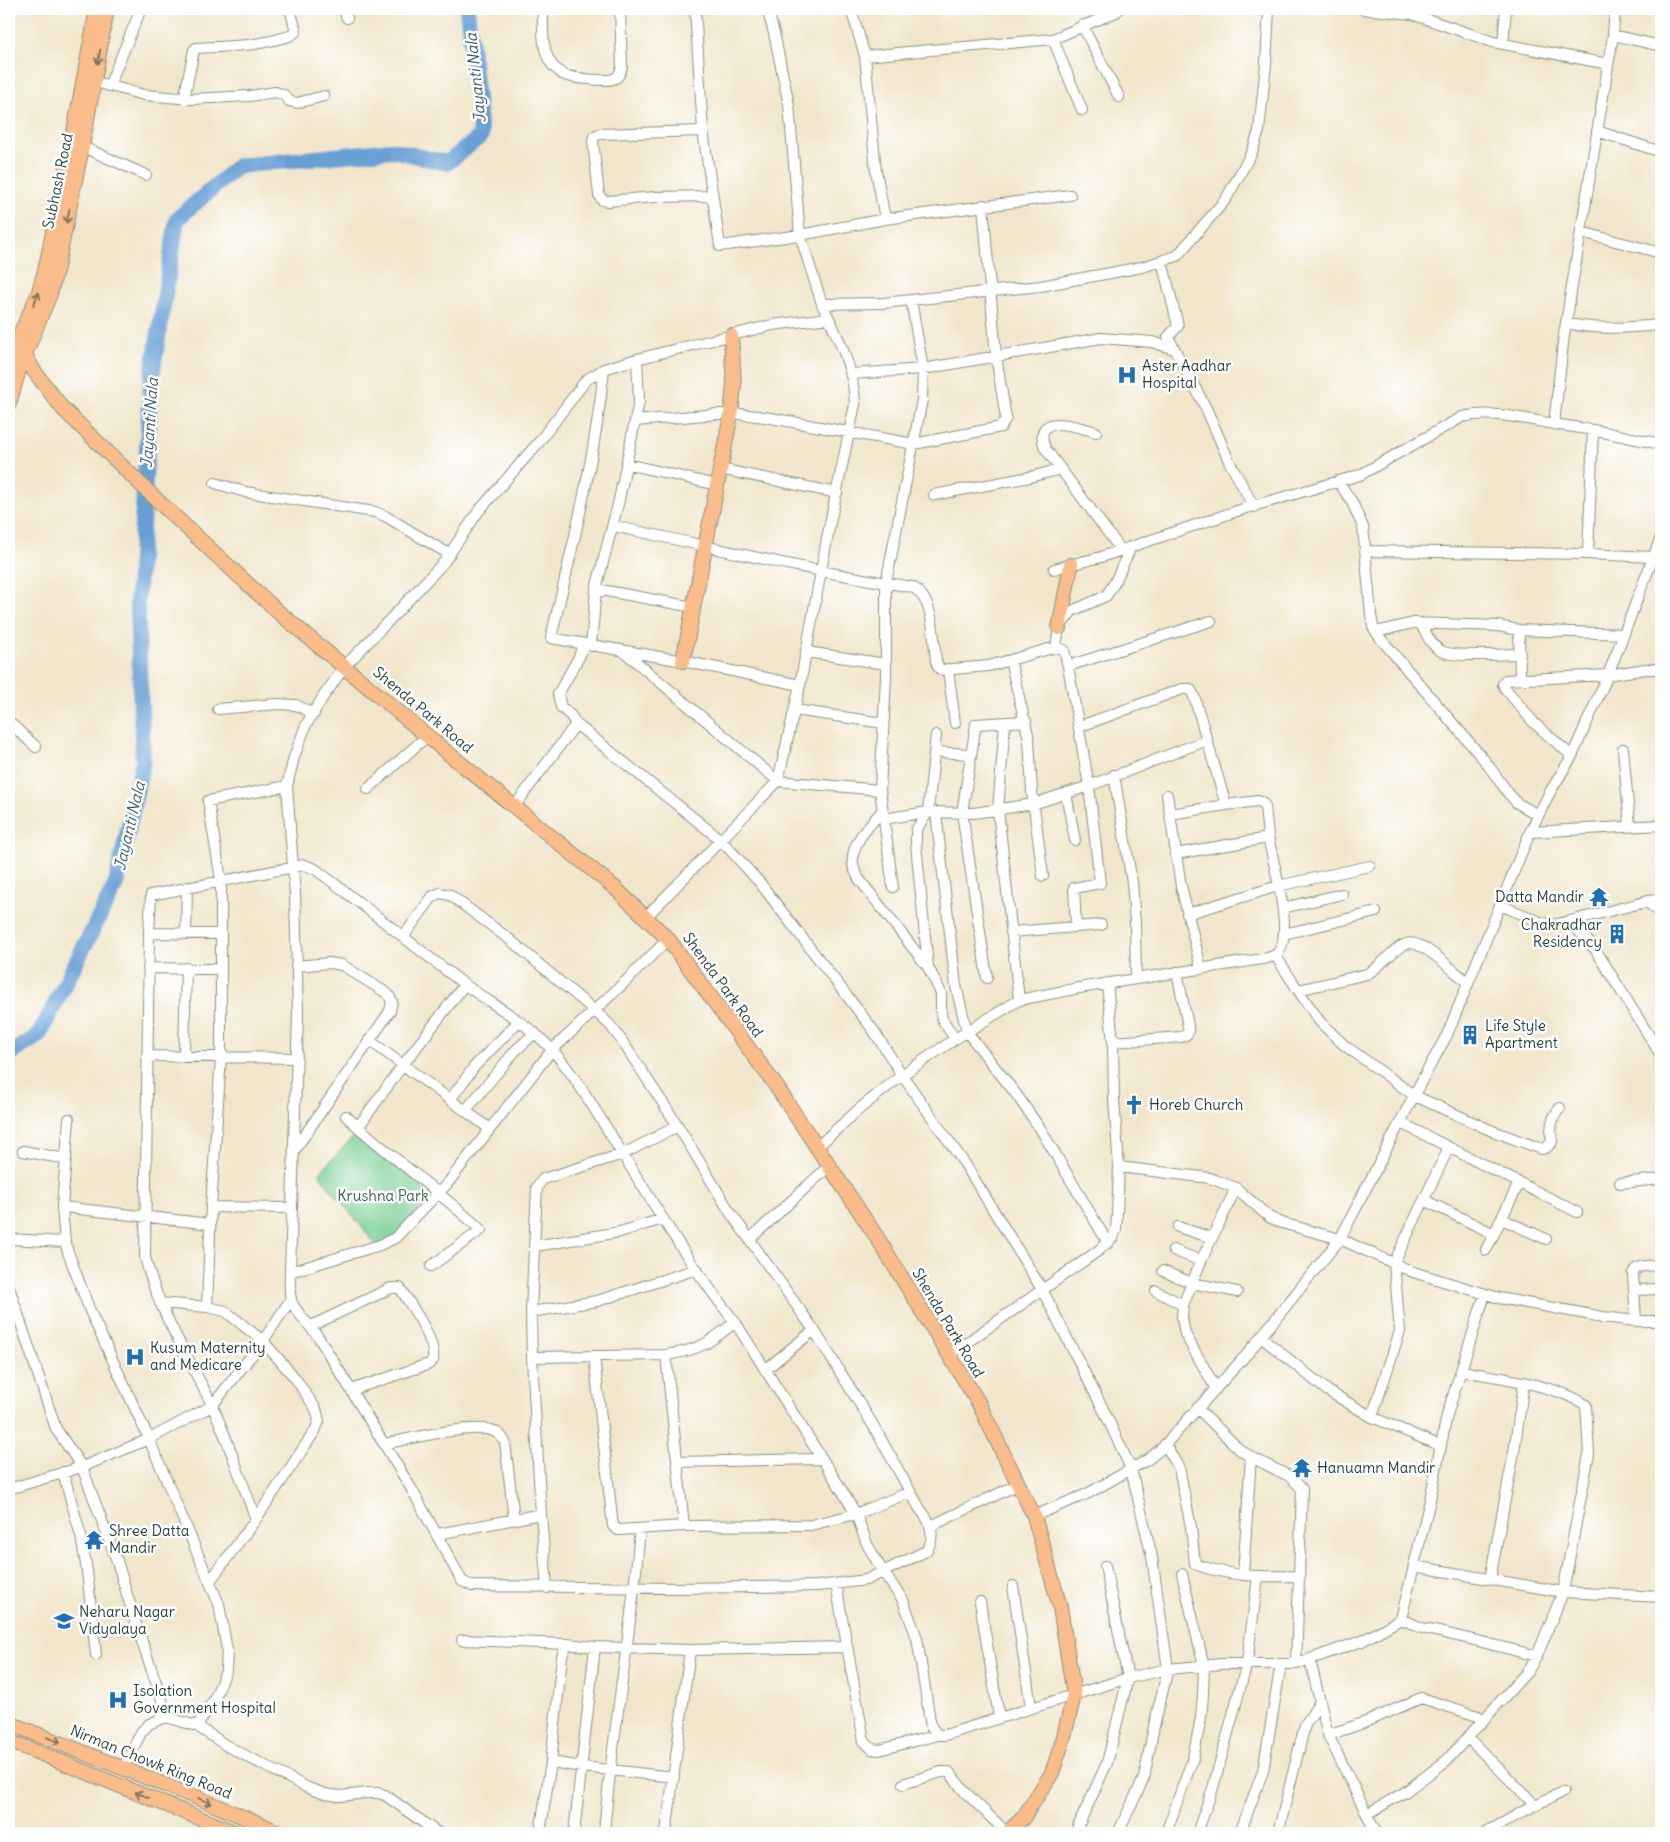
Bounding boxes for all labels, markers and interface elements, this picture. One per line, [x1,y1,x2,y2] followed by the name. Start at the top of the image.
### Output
[460,31,490,124] water label: Jayanti Nala
[93,48,103,64] one-way arrow
[38,131,77,230] street label: Subhash Road
[63,208,72,224] one-way arrow
[32,292,41,307] one-way arrow
[1142,356,1231,392] place label: Aster Aadhar Hospital
[1116,364,1138,386] hospital icon: Aster Aadhar Hospital
[136,377,162,469] water label: Jayanti Nala
[370,662,477,757] street label: Shenda Park Road
[109,779,149,872] water label: Jayanti Nala
[1588,886,1610,908] temple icon: Datta Mandir
[1495,887,1584,906] place label: Datta Mandir
[1521,915,1602,951] place label: Chakradhar Residency
[1606,923,1628,945] building icon: Chakradhar Residency
[679,929,768,1041] street label: Shenda Park Road
[1485,1016,1558,1052] place label: Life Style Apartment
[1459,1024,1481,1046] building icon: Life Style Apartment
[1123,1094,1145,1116] church icon: Horeb Church
[1149,1095,1244,1114] place label: Horeb Church
[337,1186,429,1205] park label: Krushna Park
[908,1265,989,1381] street label: Shenda Park Road
[150,1338,266,1374] place label: Kusum Maternity and Medicare
[124,1346,146,1368] hospital icon: Kusum Maternity and Medicare
[1291,1457,1313,1479] temple icon: Hanuamn Mandir
[1317,1458,1435,1477] place label: Hanuamn Mandir
[109,1521,190,1557] place label: Shree Datta Mandir
[83,1529,105,1551] temple icon: Shree Datta Mandir
[79,1602,175,1638] place label: Neharu Nagar Vidyalaya
[53,1610,75,1632] school or university icon: Neharu Nagar Vidyalaya
[133,1681,276,1717] place label: Isolation Government Hospital
[107,1689,129,1711] hospital icon: Isolation Government Hospital
[68,1720,235,1803] street label: Nirman Chowk Ring Road
[46,1736,62,1745] one-way arrow
[135,1790,150,1800] one-way arrow
[197,1796,212,1806] one-way arrow

